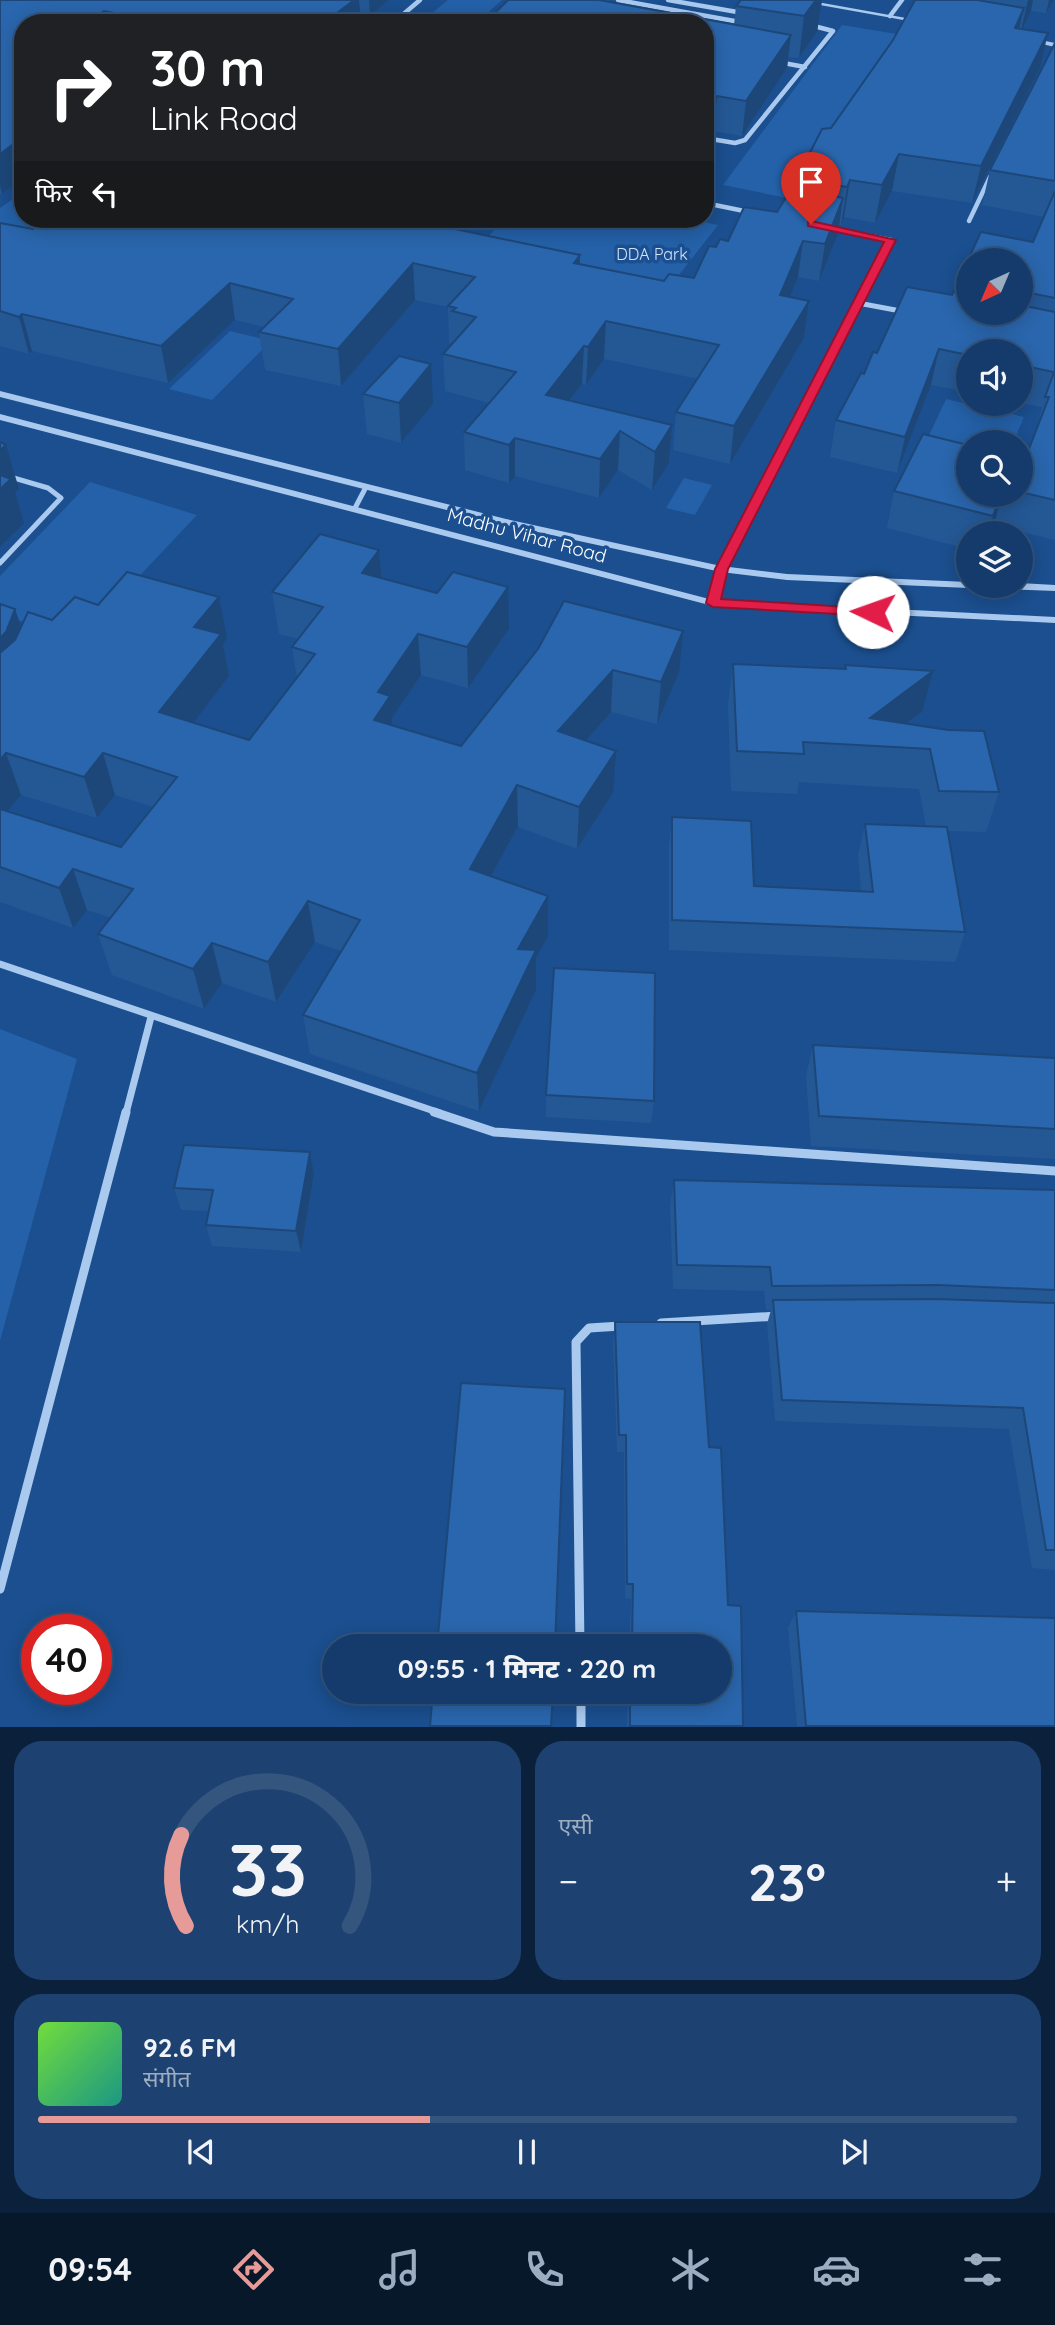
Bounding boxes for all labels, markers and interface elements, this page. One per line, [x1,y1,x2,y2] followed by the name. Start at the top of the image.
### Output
[150,37,265,98] text: 30 m
[35,42,126,133] icon: right
[150,98,298,138] text: Link Road
[781,152,841,224] pin
[792,163,830,201] icon: arrive
[86,175,124,213] icon: left
[35,176,72,209] text: फिर
[616,244,688,264] park label: DDA Park
[956,248,1032,326] north arrow
[956,248,1033,598] map controls
[956,339,1033,416] button: sound
[956,430,1033,507] button: search
[445,502,609,568] street label: Madhu Vihar Road
[956,521,1033,598] button: layers
[836,575,910,649] position arrow
[21,1614,112,1705] speed limit sign: 40
[398,1652,656,1685] text: 09:55 · 1 मिनट · 220 m
[559,1811,593,1840] text: एसी
[228,1824,306,1915] text: 33
[748,1849,826,1914] text: 23°
[559,1857,578,1905] text: −
[996,1857,1017,1905] text: +
[236,1908,299,1939] text: km/h
[143,2031,237,2064] text: 92.6 FM
[143,2064,191,2093] text: संगीत
[182,2133,220,2171] icon: previous
[508,2133,546,2171] icon: pause
[835,2133,873,2171] icon: next
[229,2245,278,2294] icon: directions
[375,2245,424,2294] icon: music
[520,2245,569,2294] icon: phone
[666,2245,715,2294] icon: climate
[812,2245,861,2294] icon: car
[958,2245,1007,2294] icon: filters
[48,2249,132,2289] text: 09:54

